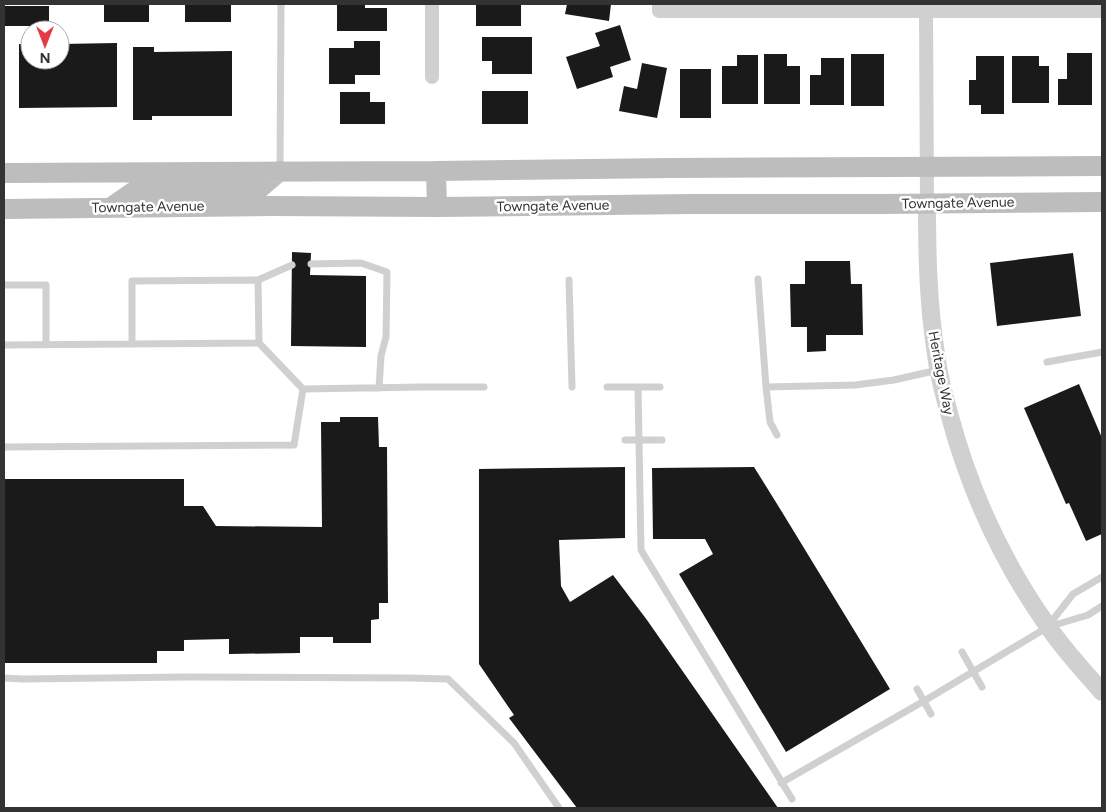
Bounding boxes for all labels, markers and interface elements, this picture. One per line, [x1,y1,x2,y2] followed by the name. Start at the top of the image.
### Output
[20,20,70,70] north arrow
[40,49,50,66] text: N
[902,194,1015,212] street label: Towngate Avenue
[497,197,610,215] street label: Towngate Avenue
[92,198,205,216] street label: Towngate Avenue
[925,330,958,417] street label: Heritage Way

